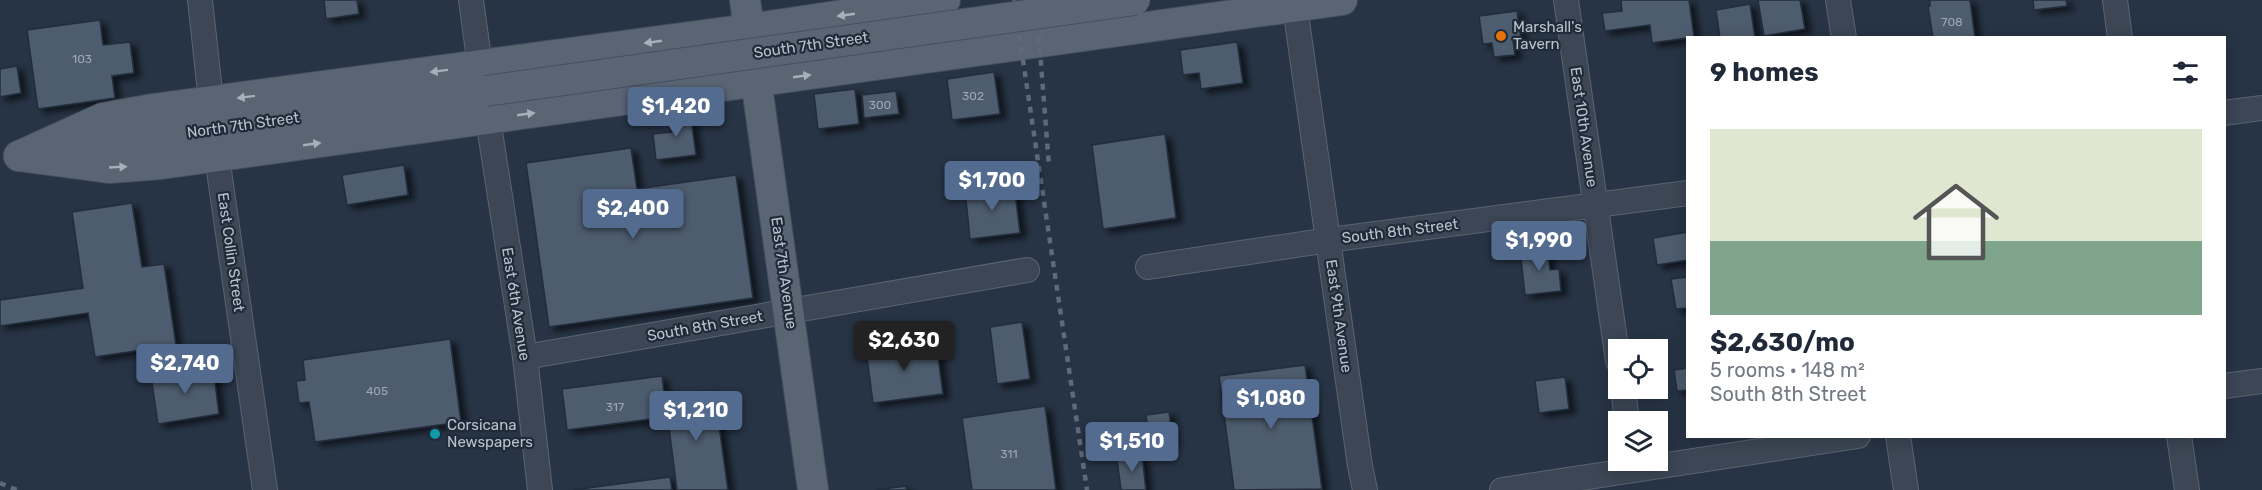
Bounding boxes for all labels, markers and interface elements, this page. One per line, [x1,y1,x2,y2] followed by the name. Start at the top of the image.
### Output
[836,10,855,19] one-way arrow
[1941,15,1963,29] house number: 708
[1513,18,1582,53] place label: Marshall's Tavern
[753,28,870,62] street label: South 7th Street
[1494,29,1508,43] marker: Marshall's Tavern
[643,38,662,47] one-way arrow
[72,52,92,66] house number: 103
[2169,56,2202,89] icon: filters
[1710,57,1819,88] text: 9 homes
[1567,66,1601,188] street label: East 10th Avenue
[429,67,448,76] one-way arrow
[793,71,812,80] one-way arrow
[627,87,725,138] pin: $1,420
[962,89,984,103] house number: 302
[236,92,255,101] one-way arrow
[642,94,710,118] text: $1,420
[869,98,891,112] house number: 300
[186,108,300,142] street label: North 7th Street
[516,110,535,119] one-way arrow
[302,140,321,149] one-way arrow
[943,161,1041,212] pin: $1,700
[109,162,128,171] one-way arrow
[959,168,1025,192] text: $1,700
[1902,168,2010,276] icon: home
[584,189,682,240] pin: $2,400
[214,191,248,313] street label: East Collin Street
[597,196,669,220] text: $2,400
[1341,215,1459,247] street label: South 8th Street
[767,216,801,330] street label: East 7th Avenue
[1490,221,1588,272] pin: $1,990
[1505,228,1573,252] text: $1,990
[498,246,534,362] street label: East 6th Avenue
[1322,258,1356,374] street label: East 9th Avenue
[646,307,764,345] street label: South 8th Street
[855,321,953,372] pin: $2,630
[1710,327,1855,358] text: $2,630/mo
[868,328,940,352] text: $2,630
[1608,339,1668,471] map controls
[1608,339,1668,399] button: locate
[136,344,234,395] pin: $2,740
[150,351,220,375] text: $2,740
[1710,358,1865,382] text: 5 rooms · 148 m²
[1222,379,1320,430] pin: $1,080
[1710,382,1866,406] text: South 8th Street
[366,384,388,398] house number: 405
[1236,386,1306,410] text: $1,080
[647,391,745,442] pin: $1,210
[663,398,729,422] text: $1,210
[606,400,624,414] house number: 317
[1608,411,1668,471] button: layers
[447,416,533,451] place label: Corsicana Newspapers
[1083,422,1181,473] pin: $1,510
[428,427,442,441] marker: Corsicana Newspapers
[1099,429,1165,453] text: $1,510
[1000,447,1018,461] house number: 311

